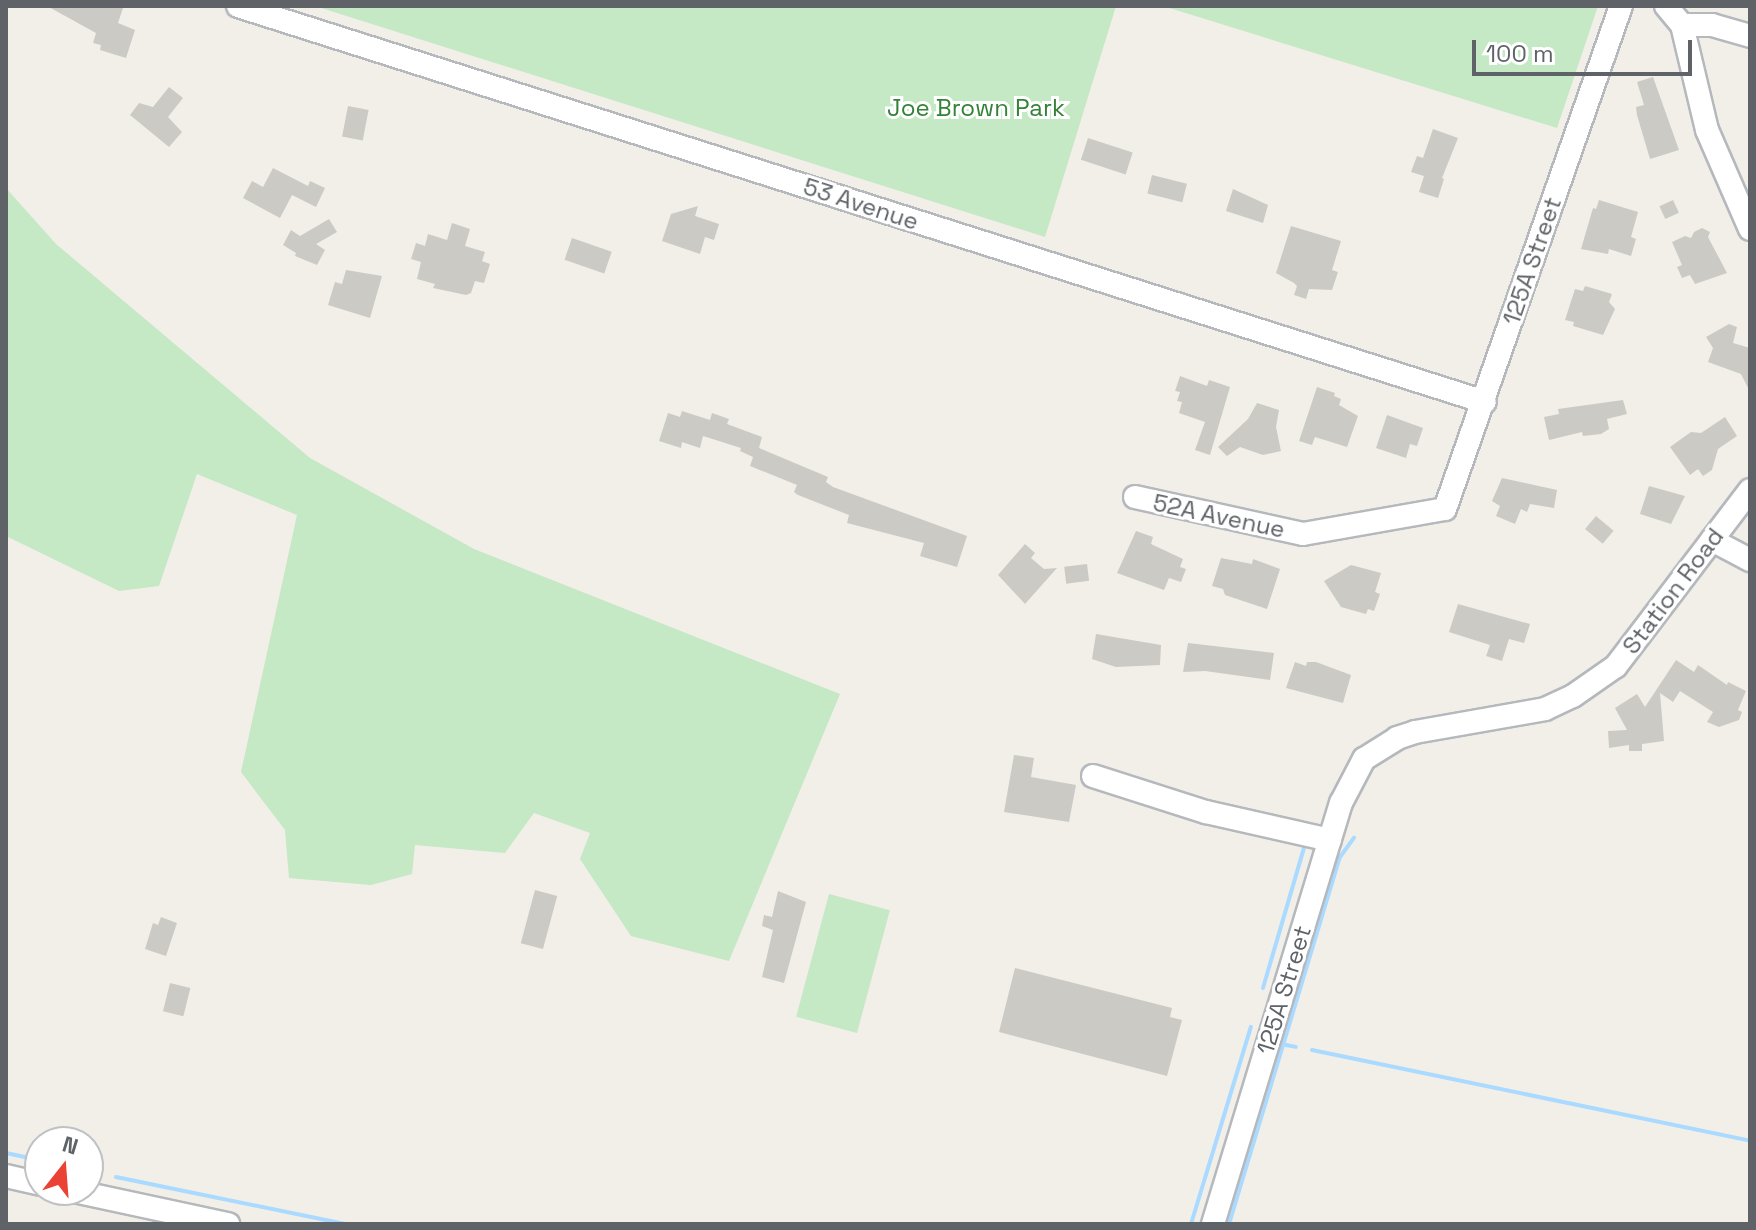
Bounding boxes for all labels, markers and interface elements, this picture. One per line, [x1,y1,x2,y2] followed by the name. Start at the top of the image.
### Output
[1476,24,1696,74] scale bar
[1486,38,1554,69] text: 100 m
[887,94,1065,122] park label: Joe Brown Park
[800,172,922,236] street label: 53 Avenue
[1497,193,1567,329] street label: 125A Street
[1150,488,1288,544] street label: 52A Avenue
[1616,522,1730,660] street label: Station Road
[1251,922,1317,1058] street label: 125A Street
[24,1126,104,1206] north arrow
[59,1129,82,1161] text: N

